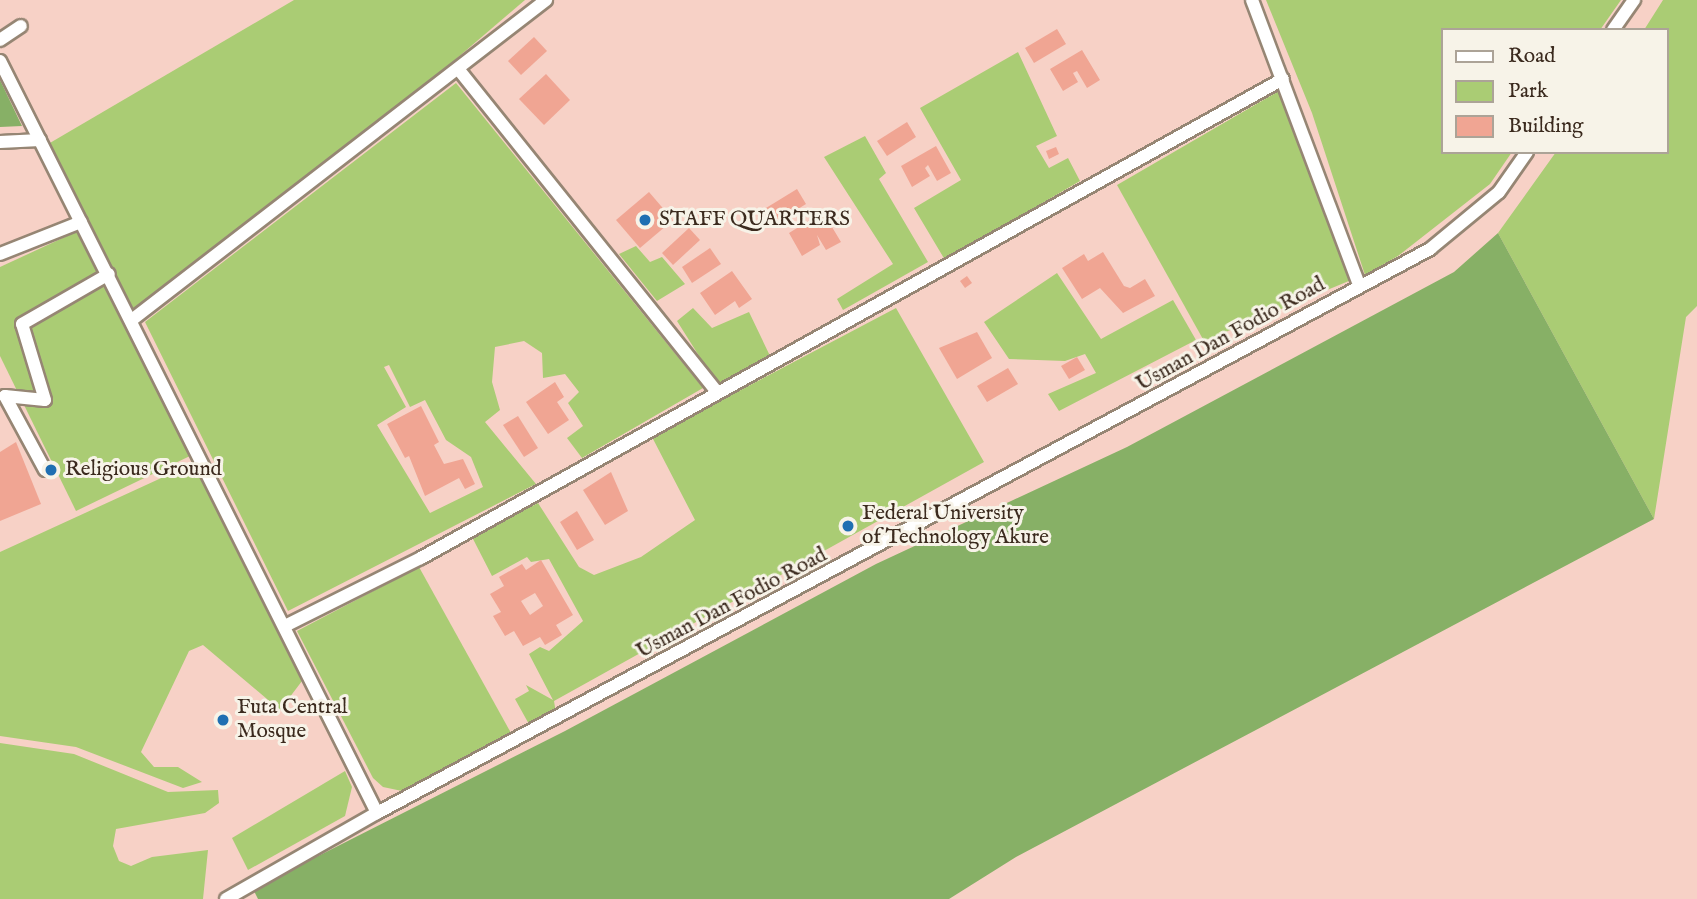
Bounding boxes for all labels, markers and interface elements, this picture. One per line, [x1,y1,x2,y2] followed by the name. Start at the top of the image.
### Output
[1442,28,1669,154] legend
[1508,43,1555,70] text: Road
[1508,78,1548,105] text: Park
[1508,113,1583,140] text: Building
[659,207,850,233] place label: STAFF QUARTERS
[637,212,653,228] marker: STAFF QUARTERS
[1132,273,1330,397] street label: Usman Dan Fodio Road
[65,457,222,483] place label: Religious Ground
[43,462,59,478] marker: Religious Ground
[862,501,1049,551] place label: Federal University of Technology Akure
[840,518,856,534] marker: Federal University of Technology Akure
[633,543,831,665] street label: Usman Dan Fodio Road
[237,695,347,745] place label: Futa Central Mosque
[215,712,231,728] marker: Futa Central Mosque

